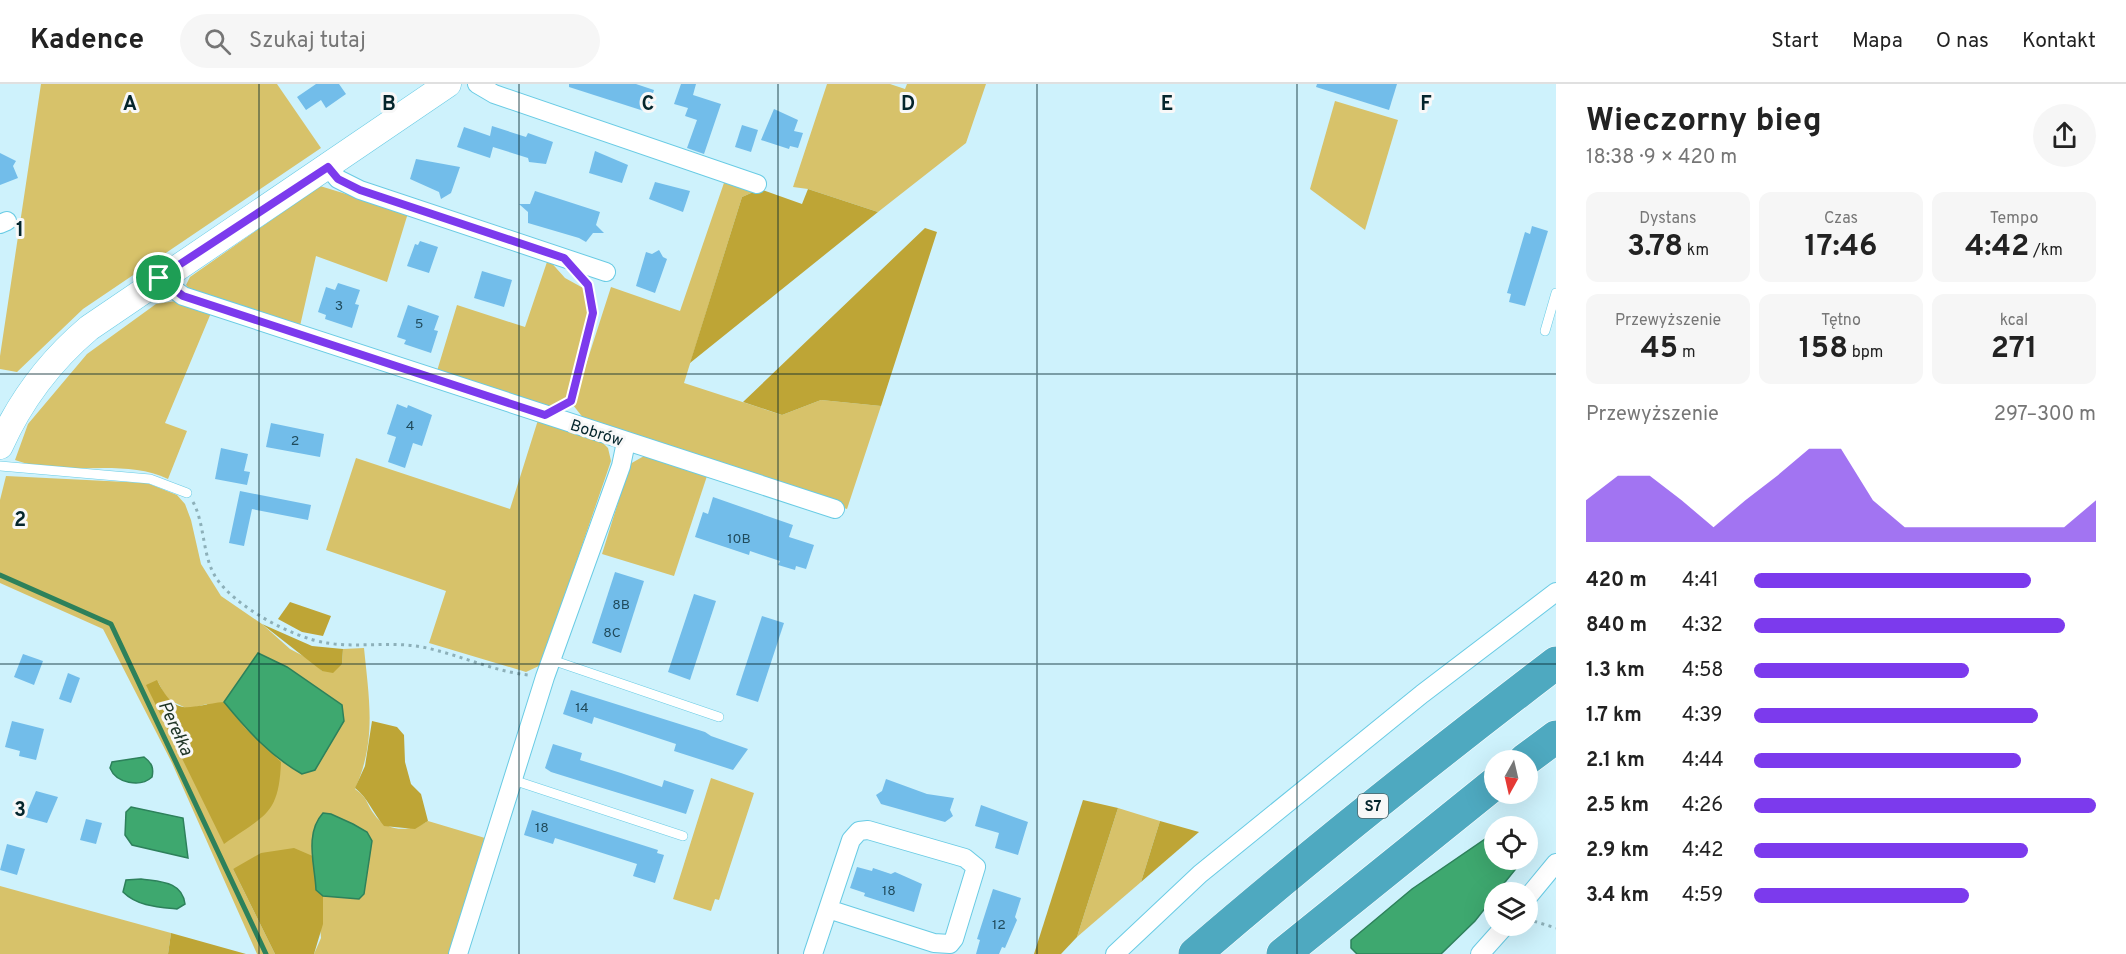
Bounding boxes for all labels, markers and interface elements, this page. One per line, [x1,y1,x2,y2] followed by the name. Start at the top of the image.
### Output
[180,14,600,68] search box
[30,23,144,59] text: Kadence
[201,25,234,58] icon: search
[249,28,366,55] text: Szukaj tutaj
[1771,28,1819,55] text: Start
[1852,28,1903,55] text: Mapa
[1936,28,1989,55] text: O nas
[2022,28,2096,55] text: Kontakt
[123,92,137,118] text: A
[382,92,396,118] text: B
[642,92,654,118] text: C
[901,92,915,118] text: D
[1161,92,1173,118] text: E
[1420,92,1432,118] text: F
[1586,101,1822,143] text: Wieczorny bieg
[2033,104,2096,167] button: share
[1586,145,1737,171] text: 18:38 · 9 × 420 m
[1639,209,1697,229] text: Dystans
[1824,209,1858,229] text: Czas
[1990,209,2038,229] text: Tempo
[16,218,24,244] text: 1
[1627,229,1683,266] text: 3.78
[1804,229,1878,266] text: 17:46
[1965,229,2029,266] text: 4:42
[1683,241,1709,261] text: km
[2029,241,2063,261] text: /km
[133,252,184,303] pin
[142,261,175,294] icon: arrive
[335,298,343,315] house number: 3
[1615,311,1721,331] text: Przewyższenie
[1821,311,1861,331] text: Tętno
[2000,311,2028,331] text: kcal
[415,316,423,333] house number: 5
[1641,331,1678,368] text: 45
[1799,331,1848,368] text: 158
[1991,331,2037,368] text: 271
[1678,343,1695,363] text: m
[1848,343,1883,363] text: bpm
[1586,402,1719,428] text: Przewyższenie
[1994,402,2096,428] text: 297–300 m
[567,416,625,452] street label: Bobrów
[406,418,414,435] house number: 4
[291,433,299,450] house number: 2
[14,508,26,534] text: 2
[727,531,751,548] house number: 10B
[1586,568,1647,594] text: 420 m
[1682,568,1719,594] text: 4:41
[612,597,630,614] house number: 8B
[1586,613,1647,639] text: 840 m
[1682,613,1723,639] text: 4:32
[603,625,621,642] house number: 8C
[1586,658,1645,684] text: 1.3 km
[1682,658,1724,684] text: 4:58
[152,698,198,760] water label: Perełka
[575,700,589,717] house number: 14
[1586,703,1642,729] text: 1.7 km
[1682,703,1723,729] text: 4:39
[1586,748,1645,774] text: 2.1 km
[1682,748,1724,774] text: 4:44
[1484,750,1538,804] north arrow
[1484,750,1538,936] map controls
[1586,793,1649,819] text: 2.5 km
[1682,793,1723,819] text: 4:26
[1358,794,1388,818] road number: S7
[14,798,26,824] text: 3
[1484,816,1538,870] button: locate
[535,820,549,837] house number: 18
[1586,838,1649,864] text: 2.9 km
[1682,838,1724,864] text: 4:42
[1484,882,1538,936] button: layers
[882,883,896,900] house number: 18
[1586,883,1649,909] text: 3.4 km
[1682,883,1723,909] text: 4:59
[992,917,1006,934] house number: 12

